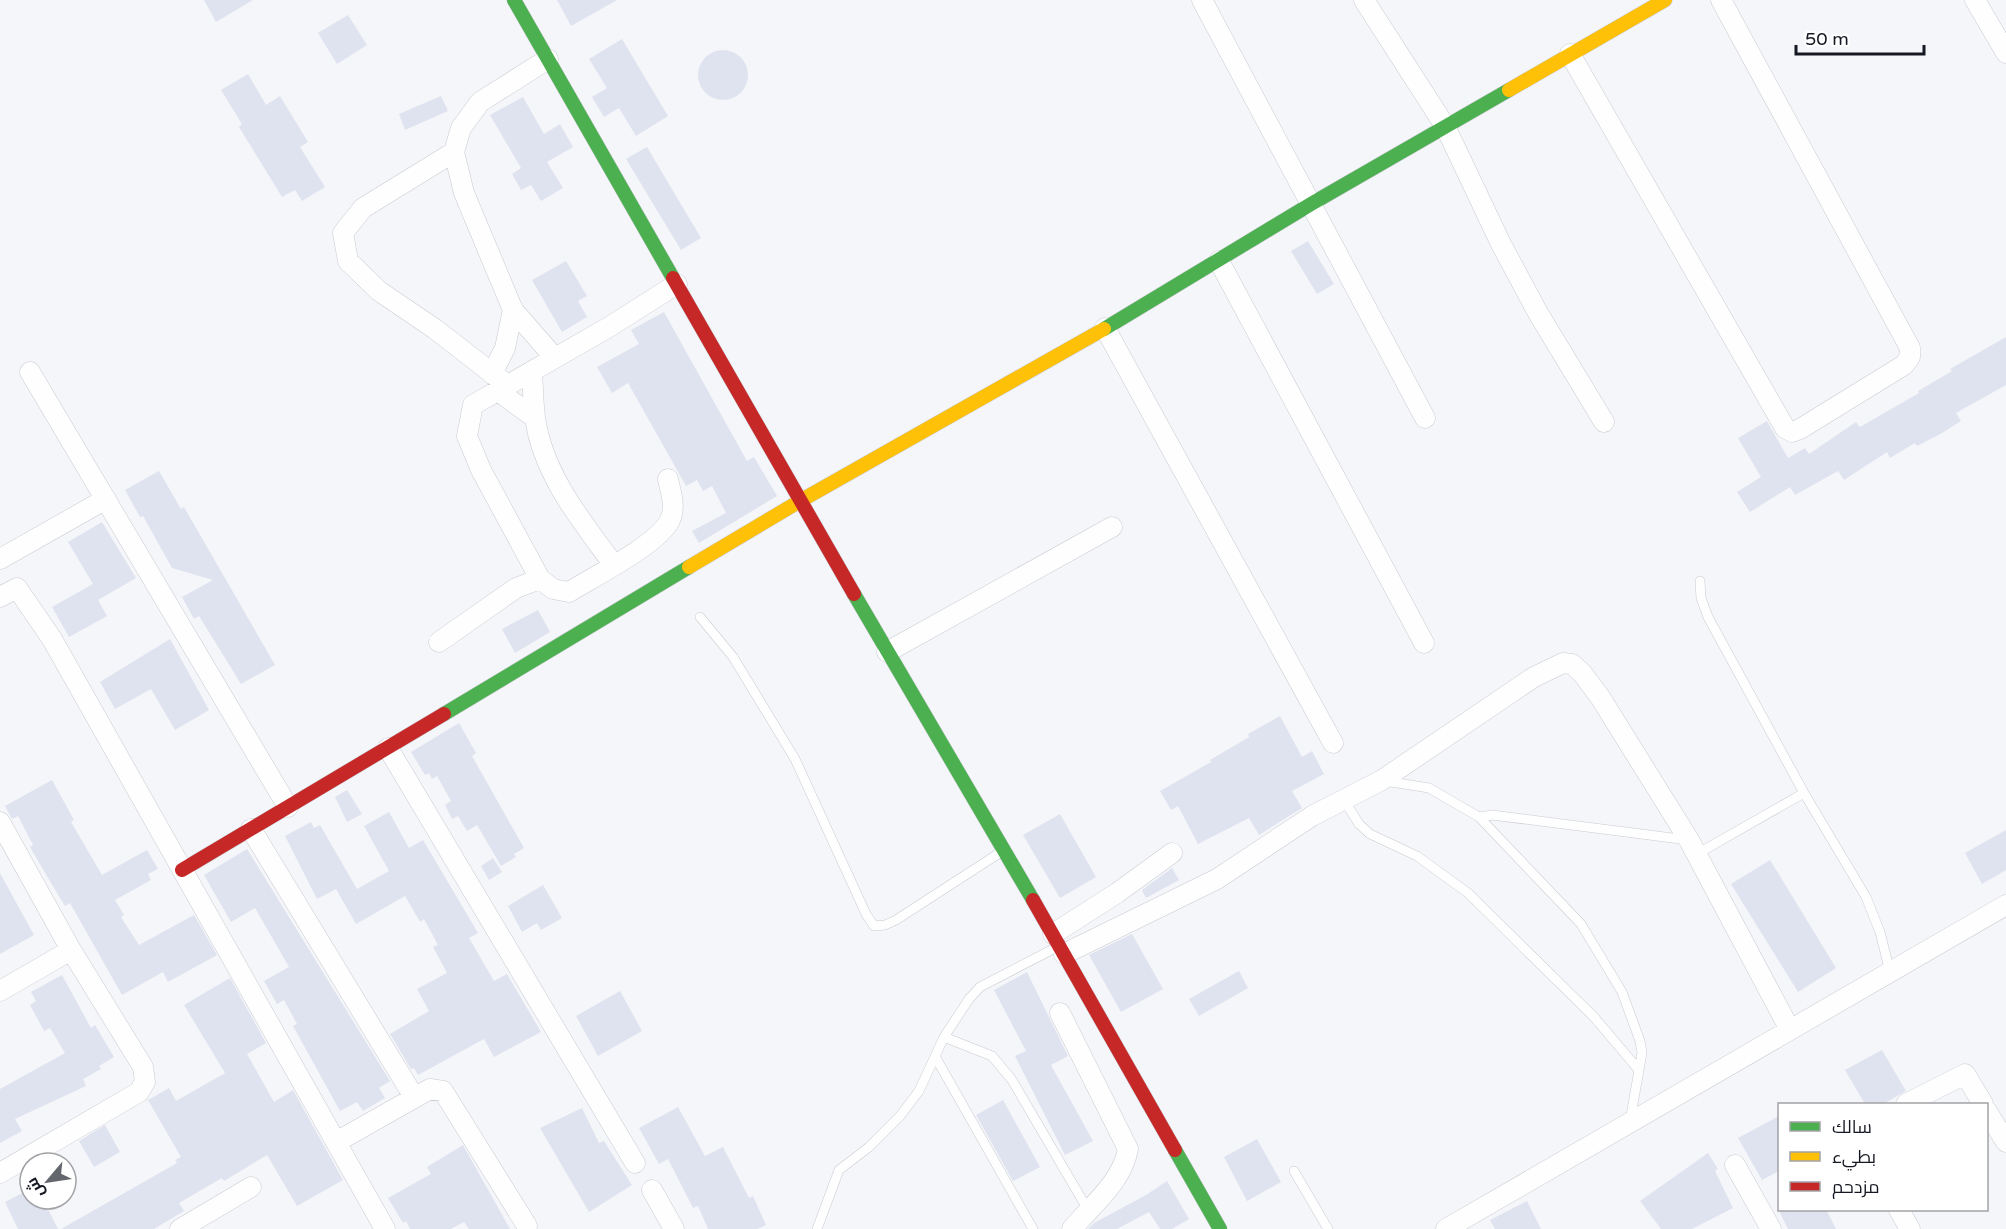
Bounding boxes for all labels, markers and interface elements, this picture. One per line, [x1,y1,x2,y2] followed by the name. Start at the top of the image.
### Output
[1796,18,1924,56] scale bar
[1805,28,1849,50] text: 50 m
[1778,1103,1988,1211] legend
[1832,1116,1872,1138] text: سالك
[1832,1146,1876,1171] text: بطيء
[18,1151,78,1211] north arrow
[22,1174,49,1202] text: ش
[1832,1176,1880,1199] text: مزدحم

